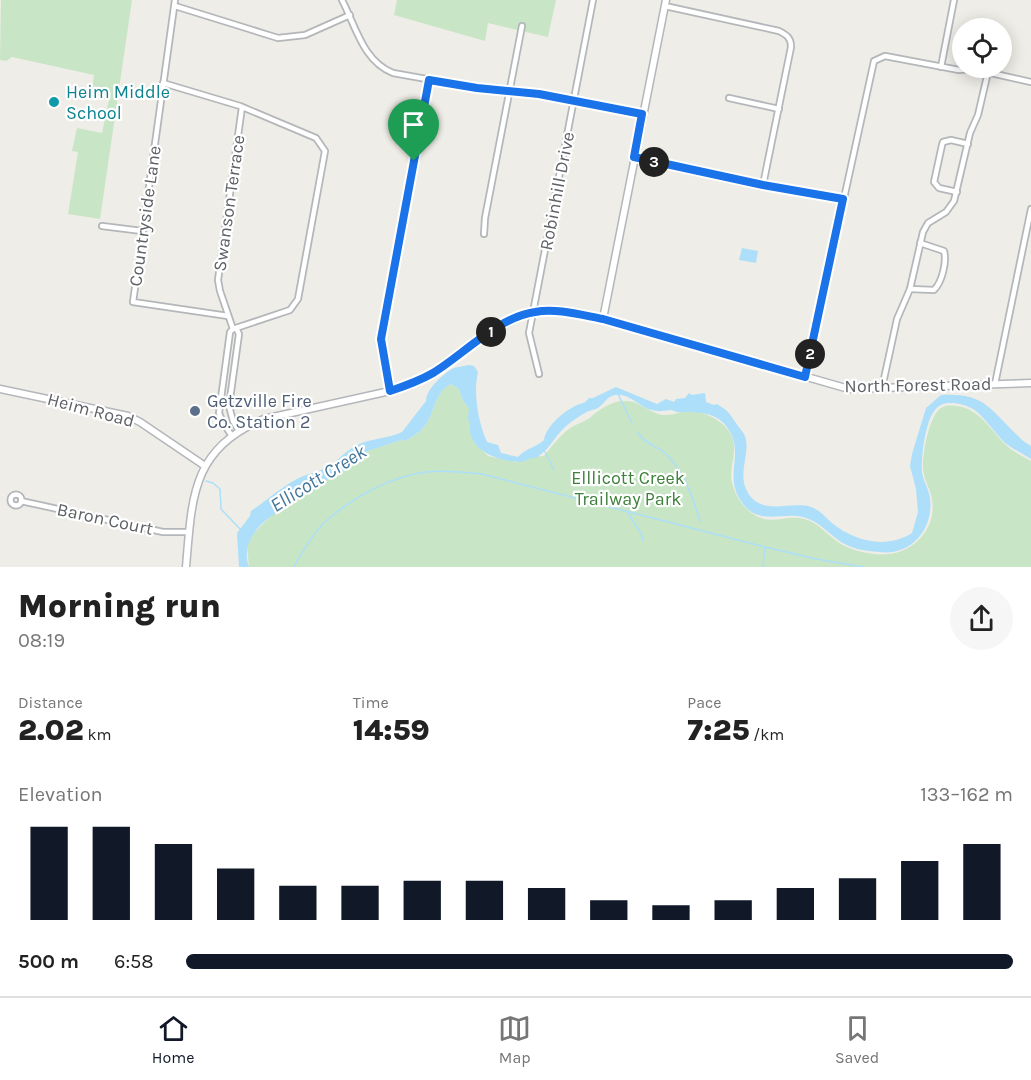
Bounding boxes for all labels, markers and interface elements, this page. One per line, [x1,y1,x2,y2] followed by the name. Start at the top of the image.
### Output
[952,18,1012,78] map controls
[952,18,1012,78] button: locate
[66,81,170,124] place label: Heim Middle School
[47,95,61,109] marker: Heim Middle School
[388,99,439,161] pin
[397,108,430,141] icon: arrive
[535,130,579,252] street label: Robinhill Drive
[209,133,249,273] street label: Swanson Terrace
[124,144,166,288] street label: Countryside Lane
[639,147,669,177] pin: 3
[649,152,659,171] text: 3
[476,317,506,347] pin: 1
[488,322,494,341] text: 1
[795,339,825,369] pin: 2
[805,344,815,363] text: 2
[844,373,992,397] street label: North Forest Road
[45,388,137,432] street label: Heim Road
[207,390,312,433] place label: Getzville Fire Co. Station 2
[188,404,202,418] marker: Getzville Fire Co. Station 2
[266,439,371,517] water label: Ellicott Creek
[571,467,685,510] park label: Elllicott Creek Trailway Park
[55,498,155,540] street label: Baron Court
[18,587,221,625] text: Morning run
[950,587,1013,650] button: share
[18,629,65,652] text: 08:19
[18,693,83,712] text: Distance
[353,693,389,712] text: Time
[687,693,721,712] text: Pace
[18,712,84,748] text: 2.02
[353,712,430,748] text: 14:59
[687,712,749,748] text: 7:25
[84,725,112,744] text: km
[749,725,784,744] text: /km
[18,783,103,806] text: Elevation
[920,783,1013,806] text: 133–162 m
[18,950,79,973] text: 500 m
[114,950,154,973] text: 6:58
[152,1012,194,1067] tab: Home
[498,1012,531,1067] tab: Map
[835,1012,879,1067] tab: Saved

